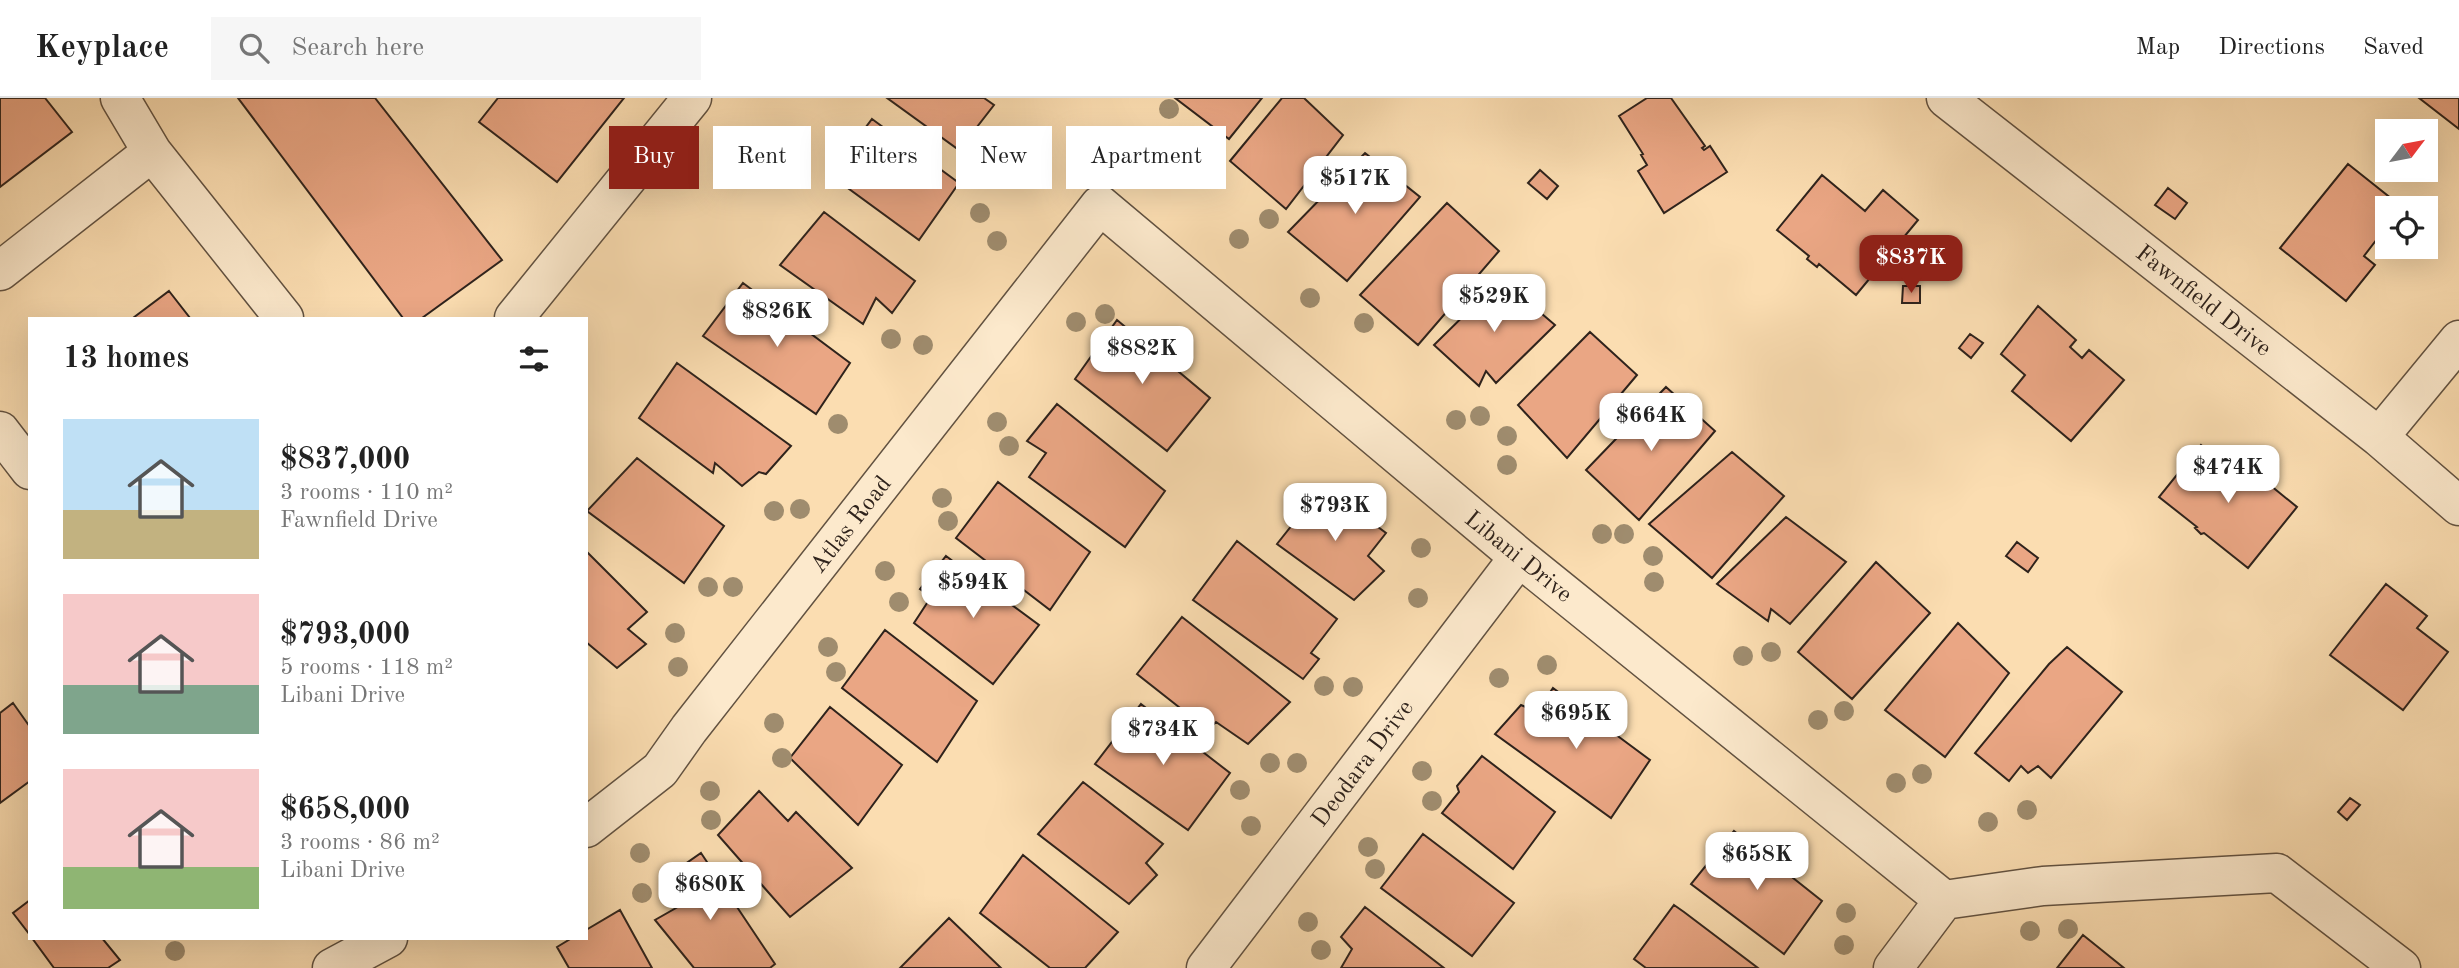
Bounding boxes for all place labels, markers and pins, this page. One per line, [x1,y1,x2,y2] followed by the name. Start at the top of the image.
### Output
[1306,156,1404,216] pin: $517K
[1862,236,1960,295] pin: $837K
[1445,274,1543,334] pin: $529K
[728,289,826,349] pin: $826K
[1093,327,1191,386] pin: $882K
[1602,394,1700,453] pin: $664K
[2179,446,2277,505] pin: $474K
[1286,484,1384,543] pin: $793K
[924,560,1022,620] pin: $594K
[1527,692,1625,751] pin: $695K
[1114,708,1212,767] pin: $734K
[1708,832,1806,892] pin: $658K
[661,862,759,922] pin: $680K

